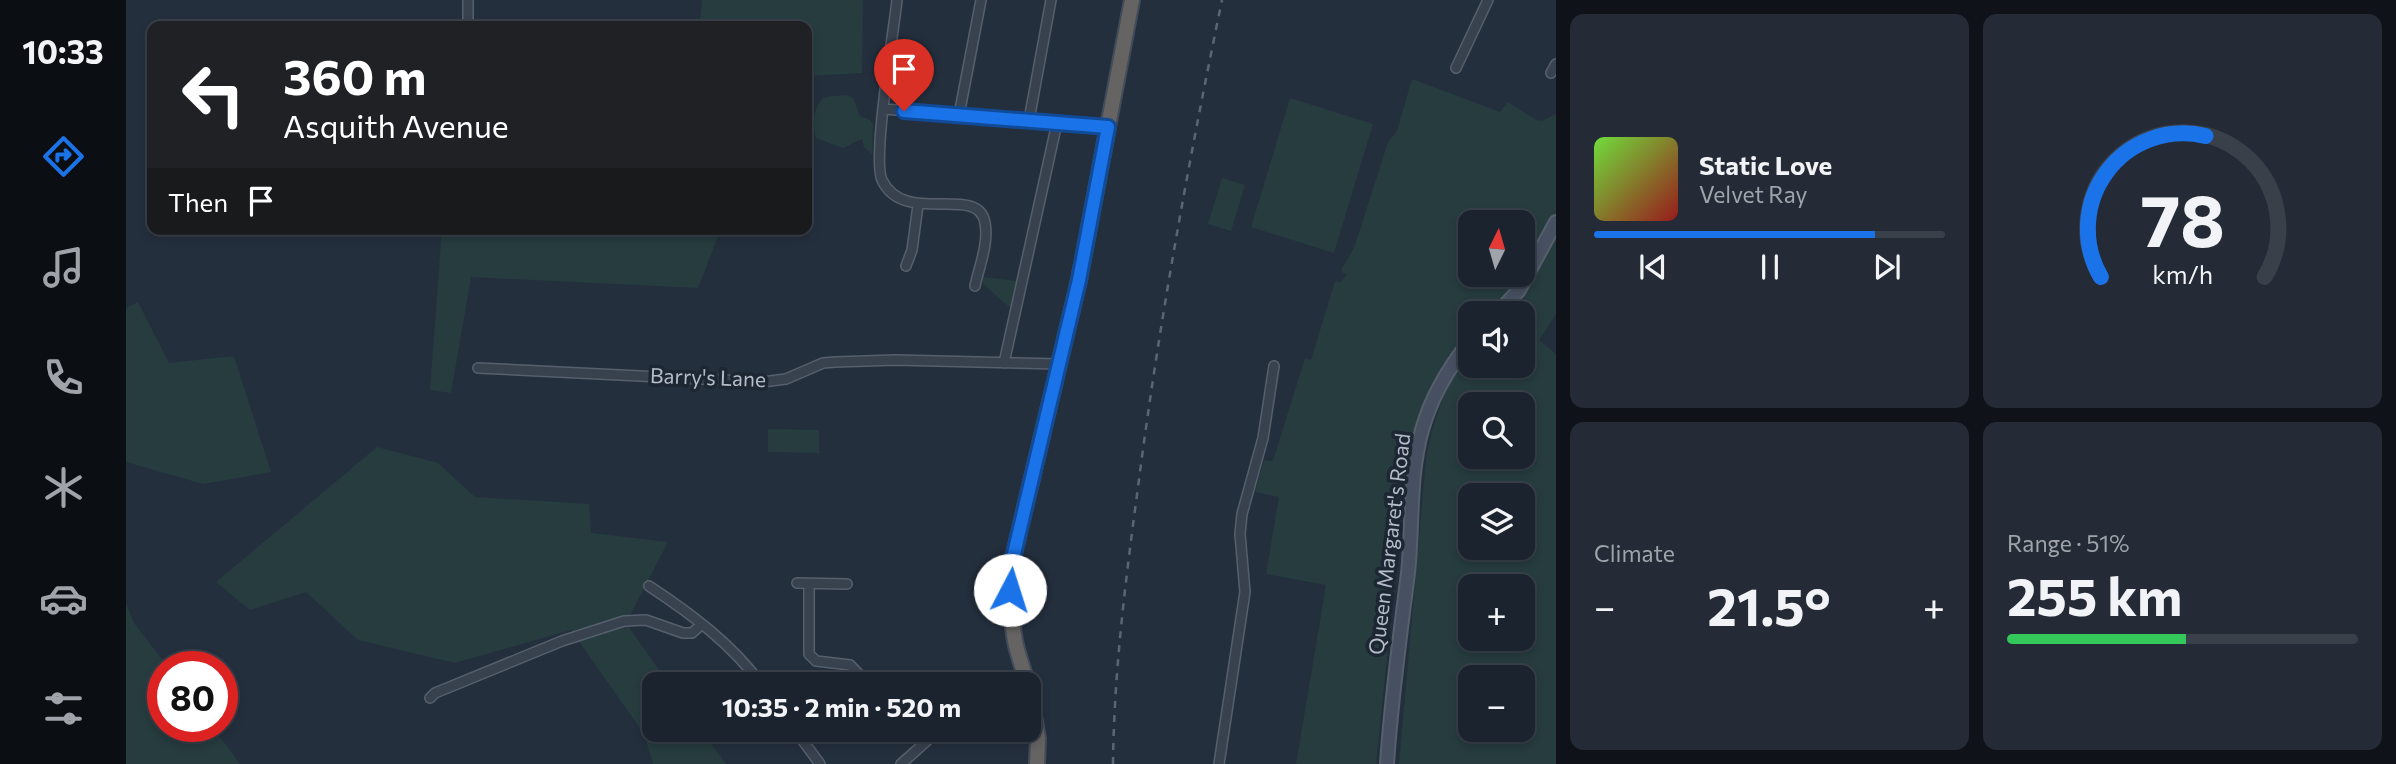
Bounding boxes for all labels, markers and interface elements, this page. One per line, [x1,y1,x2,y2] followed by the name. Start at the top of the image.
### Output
[22,31,104,71] text: 10:33
[874,39,934,111] pin
[283,45,426,105] text: 360 m
[168,49,259,140] icon: left
[885,50,923,88] icon: arrive
[283,105,509,145] text: Asquith Avenue
[39,132,88,181] icon: directions
[1699,149,1832,180] text: Static Love
[2140,174,2225,263] text: 78
[1699,180,1807,208] text: Velvet Ray
[242,182,280,220] icon: arrive
[168,186,228,217] text: Then
[1458,210,1535,287] north arrow
[1458,210,1535,742] map controls
[39,243,88,292] icon: music
[1634,248,1672,286] icon: previous
[1751,248,1789,286] icon: pause
[1868,248,1906,286] icon: next
[2152,259,2213,289] text: km/h
[1458,301,1535,378] button: sound
[39,353,88,402] icon: phone
[650,362,767,391] street label: Barry's Lane
[1458,392,1535,469] button: search
[1363,432,1415,656] street label: Queen Margaret's Road
[39,463,88,512] icon: climate
[1458,483,1535,560] button: layers
[2007,529,2129,557] text: Range · 51%
[1594,539,1675,567] text: Climate
[973,553,1047,627] position arrow
[2007,563,2182,627] text: 255 km
[1707,573,1831,637] text: 21.5°
[39,574,88,623] icon: car
[1458,574,1535,651] button: +
[1594,582,1616,629] text: −
[1923,582,1945,629] text: +
[147,651,238,742] speed limit sign: 80
[1458,665,1535,742] button: −
[39,684,88,733] icon: filters
[722,691,961,722] text: 10:35 · 2 min · 520 m

